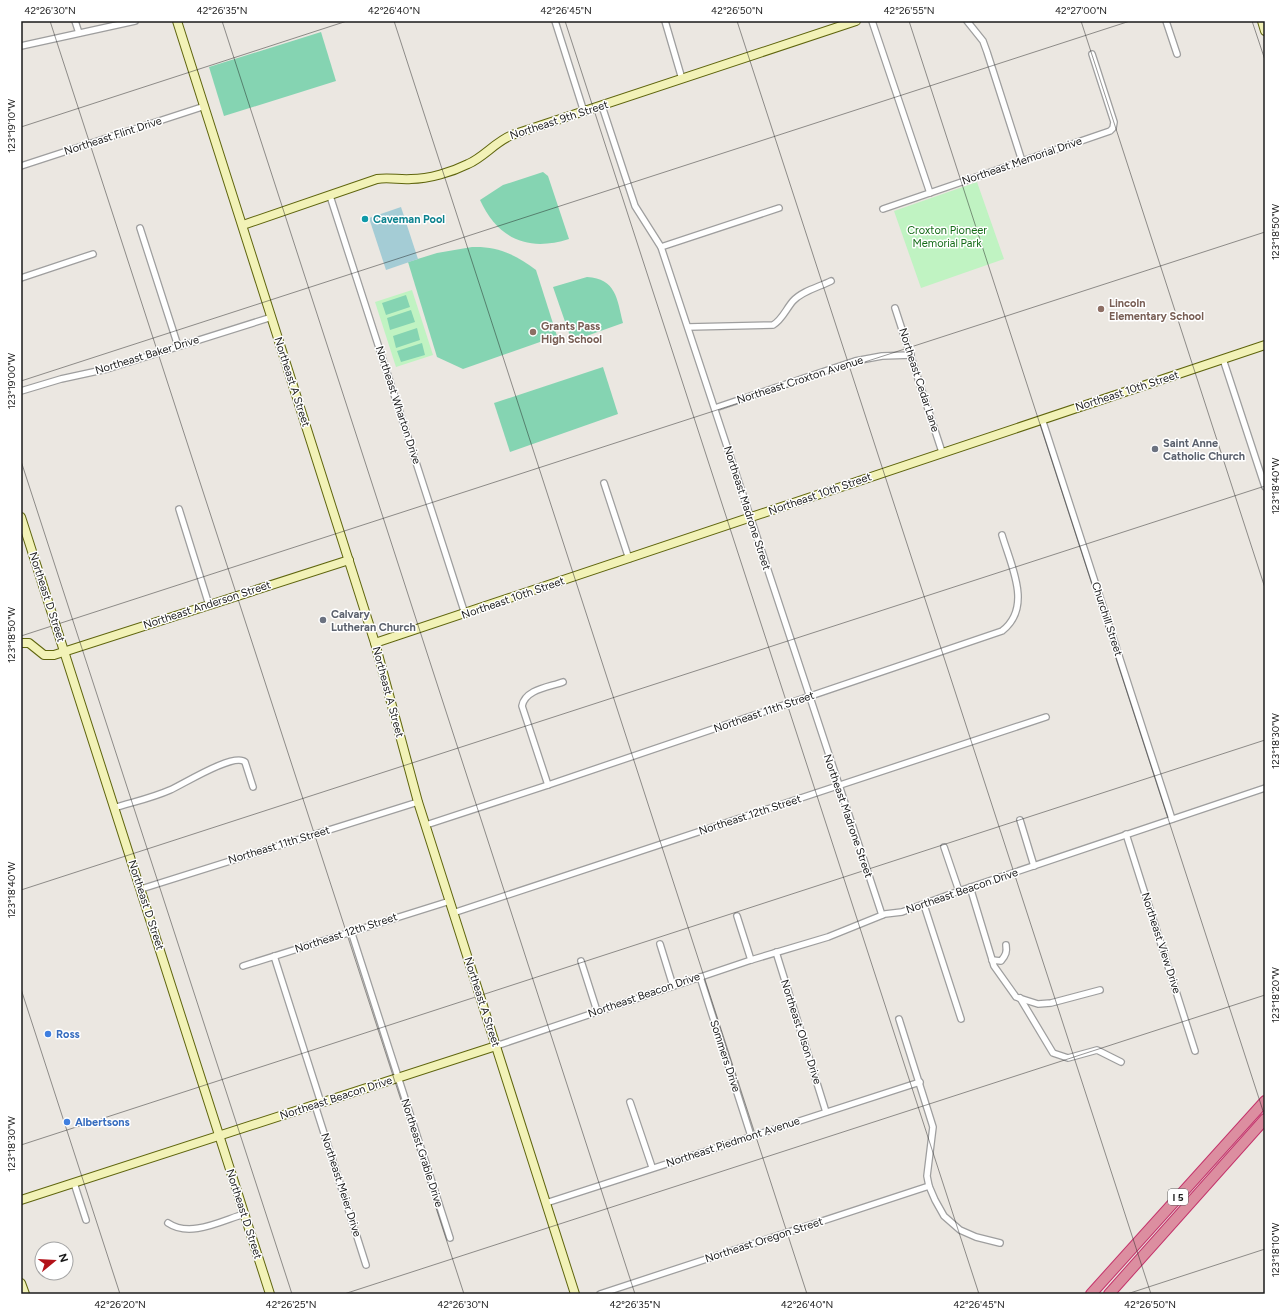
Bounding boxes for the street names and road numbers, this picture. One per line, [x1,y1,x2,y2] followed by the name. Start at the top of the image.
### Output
[508,98,610,142] street label: Northeast 9th Street
[63,114,163,158] street label: Northeast Flint Drive
[960,134,1084,188] street label: Northeast Memorial Drive
[896,326,942,434] street label: Northeast Cedar Lane
[93,333,201,377] street label: Northeast Baker Drive
[271,336,313,428] street label: Northeast A Street
[373,344,423,466] street label: Northeast Wharton Drive
[735,353,865,407] street label: Northeast Croxton Avenue
[1074,368,1180,414] street label: Northeast 10th Street
[721,444,773,572] street label: Northeast Madrone Street
[767,470,873,518] street label: Northeast 10th Street
[26,550,68,644] street label: Northeast D Street
[460,574,566,622] street label: Northeast 10th Street
[142,578,272,632] street label: Northeast Anderson Street
[1089,580,1125,658] street label: Churchill Street
[370,645,406,739] street label: Northeast A Street
[712,689,816,735] street label: Northeast 11th Street
[821,753,875,879] street label: Northeast Madrone Street
[697,792,803,838] street label: Northeast 12th Street
[227,823,331,867] street label: Northeast 11th Street
[125,858,167,952] street label: Northeast D Street
[904,866,1020,916] street label: Northeast Beacon Drive
[1139,891,1183,995] street label: Northeast View Drive
[293,910,399,956] street label: Northeast 12th Street
[461,956,503,1048] street label: Northeast A Street
[586,970,702,1020] street label: Northeast Beacon Drive
[778,978,824,1086] street label: Northeast Olson Drive
[707,1018,743,1094] street label: Sommers Drive
[278,1074,394,1122] street label: Northeast Beacon Drive
[398,1097,446,1209] street label: Northeast Grable Drive
[664,1114,802,1170] street label: Northeast Piedmont Avenue
[318,1132,364,1238] street label: Northeast Meier Drive
[223,1167,265,1261] street label: Northeast D Street
[1168,1189,1188,1205] road number: I 5
[703,1215,825,1265] street label: Northeast Oregon Street

